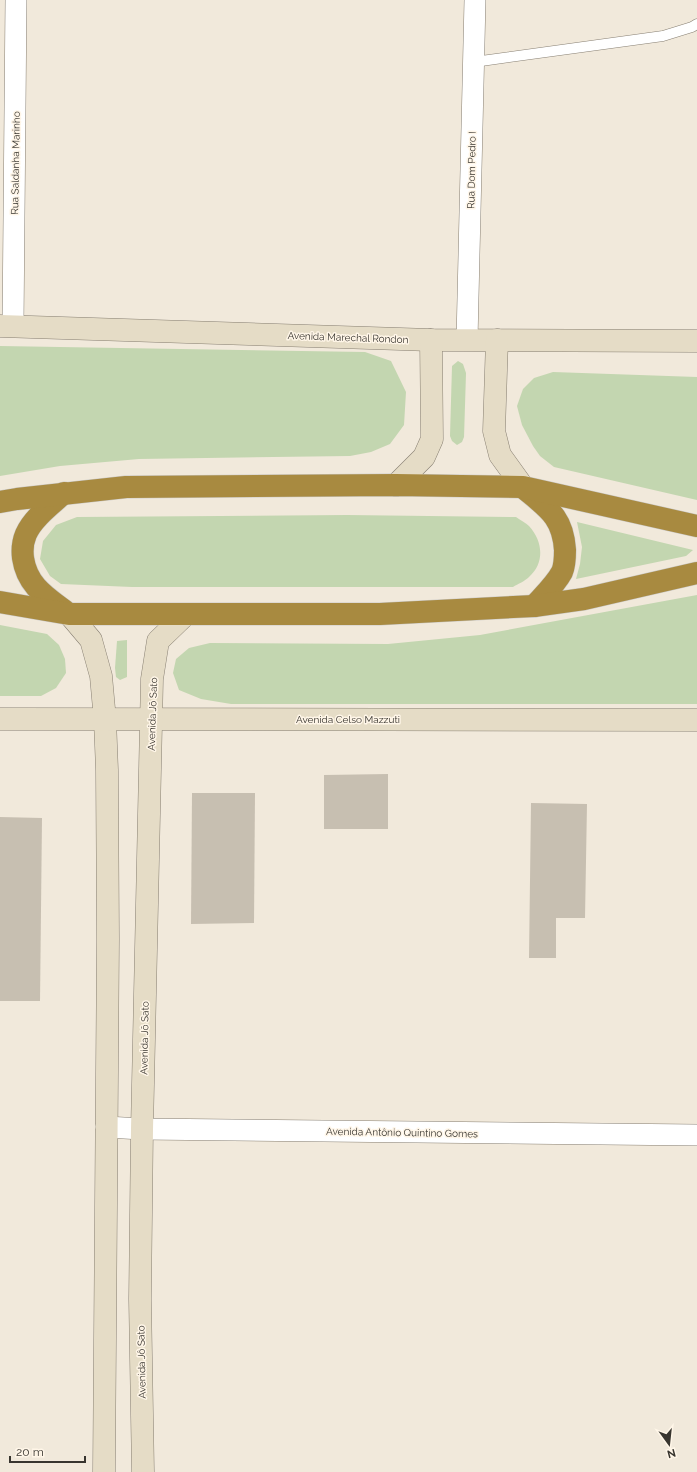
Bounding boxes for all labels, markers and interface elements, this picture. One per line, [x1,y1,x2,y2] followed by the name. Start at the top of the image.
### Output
[9,111,22,215] street label: Rua Saldanha Marinho
[465,131,478,209] street label: Rua Dom Pedro I
[287,330,409,345] street label: Avenida Marechal Rondon
[146,677,159,751] street label: Avenida Jô Sato
[296,714,400,725] street label: Avenida Celso Mazzuti
[138,1001,151,1075] street label: Avenida Jô Sato
[326,1126,478,1139] street label: Avenida Antônio Quintino Gomes
[135,1325,148,1399] street label: Avenida Jô Sato
[649,1424,689,1464] north arrow
[10,1438,85,1464] scale bar
[16,1445,44,1459] text: 20 m
[666,1446,677,1461] text: N

